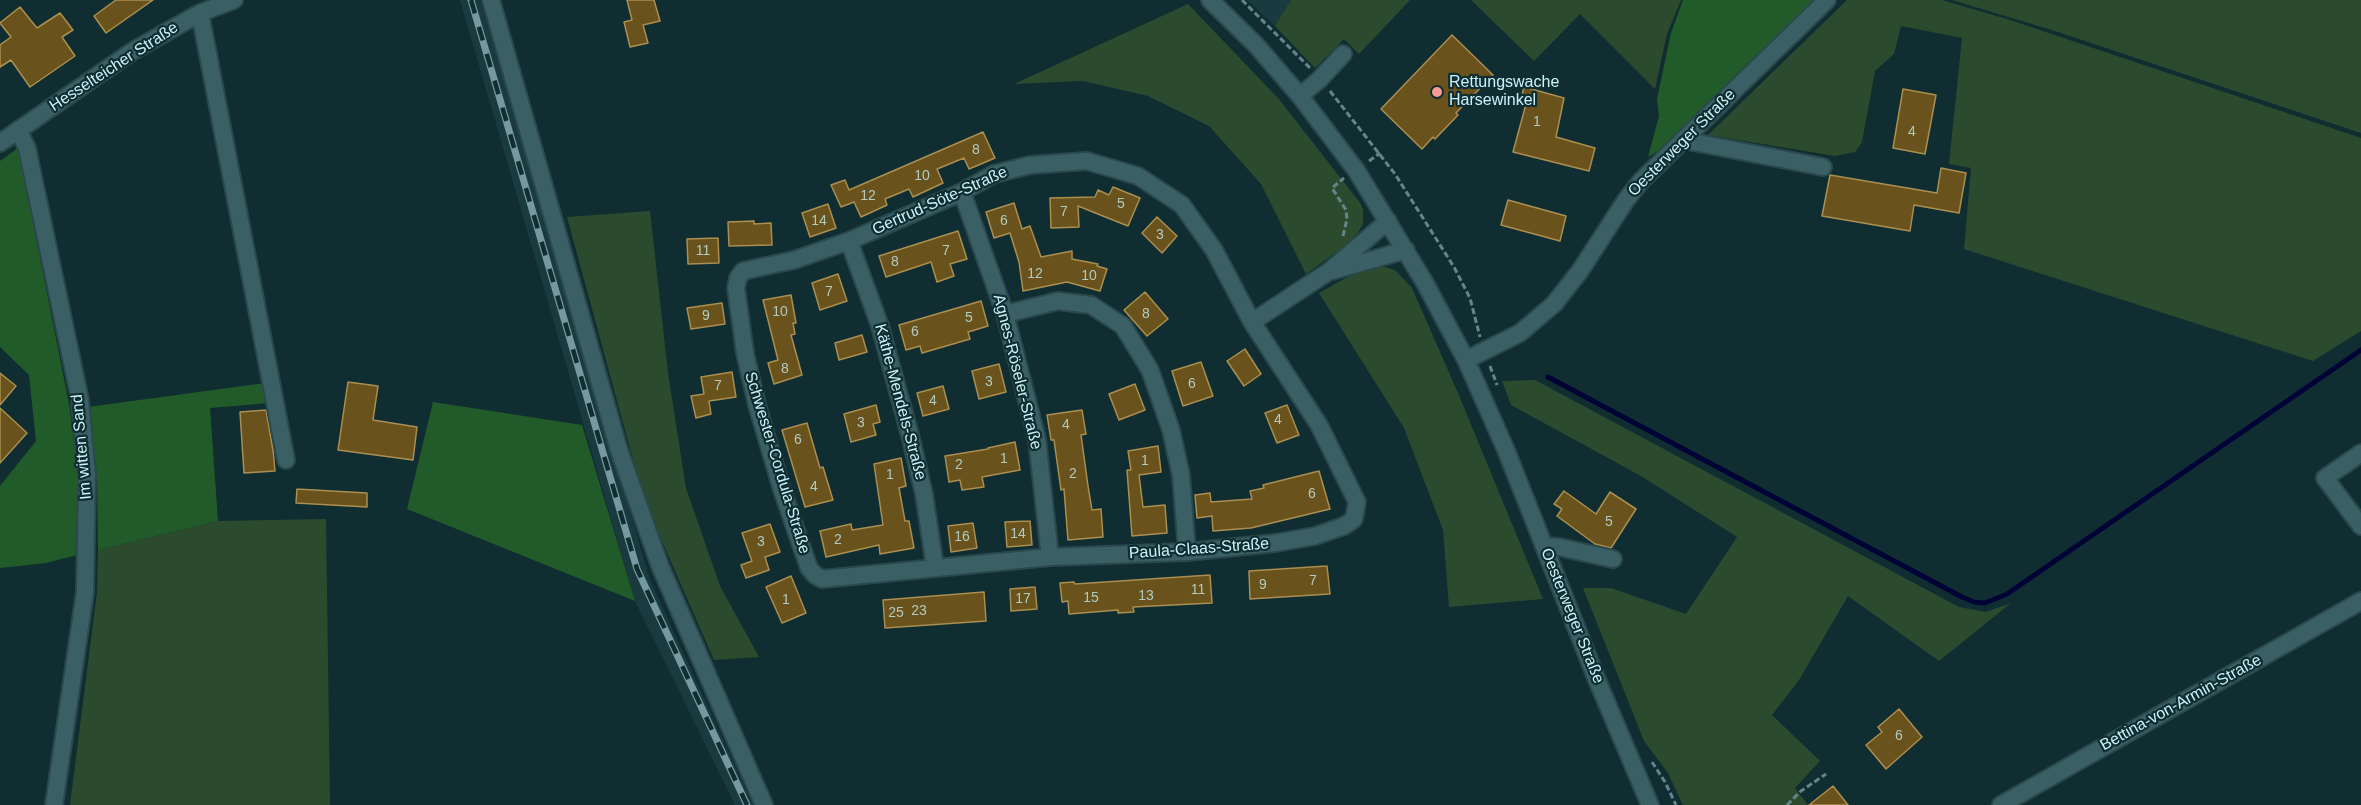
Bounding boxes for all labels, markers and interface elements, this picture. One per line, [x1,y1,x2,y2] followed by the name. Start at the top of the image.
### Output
[46,18,182,116] street label: Hesselteicher Straße
[1449,73,1559,111] place label: Rettungswache Harsewinkel
[1430,85,1444,99] marker: Rettungswache Harsewinkel
[1624,85,1740,201] street label: Oesterweger Straße
[1533,114,1541,130] house number: 1
[1908,124,1916,140] house number: 4
[972,142,980,158] house number: 8
[869,163,1011,239] street label: Gertrud-Söte-Straße
[914,168,930,184] house number: 10
[860,188,876,204] house number: 12
[1117,196,1125,212] house number: 5
[1060,204,1068,220] house number: 7
[811,213,827,229] house number: 14
[1000,213,1008,229] house number: 6
[1156,227,1164,243] house number: 3
[696,243,710,259] house number: 11
[942,243,950,259] house number: 7
[891,254,899,270] house number: 8
[1027,266,1043,282] house number: 12
[1081,268,1097,284] house number: 10
[825,284,833,300] house number: 7
[988,292,1046,452] street label: Agnes-Röseler-Straße
[772,304,788,320] house number: 10
[1142,306,1150,322] house number: 8
[702,308,710,324] house number: 9
[965,310,973,326] house number: 5
[870,322,930,482] street label: Käthe-Mendels-Straße
[911,324,919,340] house number: 6
[781,361,789,377] house number: 8
[740,370,814,556] street label: Schwester-Cordula-Straße
[985,374,993,390] house number: 3
[1188,376,1196,392] house number: 6
[714,378,722,394] house number: 7
[68,393,96,501] street label: Im witten Sand
[929,393,937,409] house number: 4
[1274,412,1282,428] house number: 4
[857,415,865,431] house number: 3
[1062,417,1070,433] house number: 4
[794,432,802,448] house number: 6
[1000,451,1008,467] house number: 1
[1141,453,1149,469] house number: 1
[955,457,963,473] house number: 2
[1069,466,1077,482] house number: 2
[886,467,894,483] house number: 1
[810,479,818,495] house number: 4
[1308,486,1316,502] house number: 6
[1605,514,1613,530] house number: 5
[1010,526,1026,542] house number: 14
[954,529,970,545] house number: 16
[834,532,842,548] house number: 2
[757,534,765,550] house number: 3
[1128,535,1270,563] street label: Paula-Claas-Straße
[1536,546,1608,686] street label: Oesterweger Straße
[1309,573,1317,589] house number: 7
[1259,577,1267,593] house number: 9
[1191,582,1205,598] house number: 11
[1138,588,1154,604] house number: 13
[1083,590,1099,606] house number: 15
[1015,591,1031,607] house number: 17
[782,592,790,608] house number: 1
[911,603,927,619] house number: 23
[888,605,904,621] house number: 25
[2097,651,2265,755] street label: Bettina-von-Armin-Straße
[1895,728,1903,744] house number: 6

